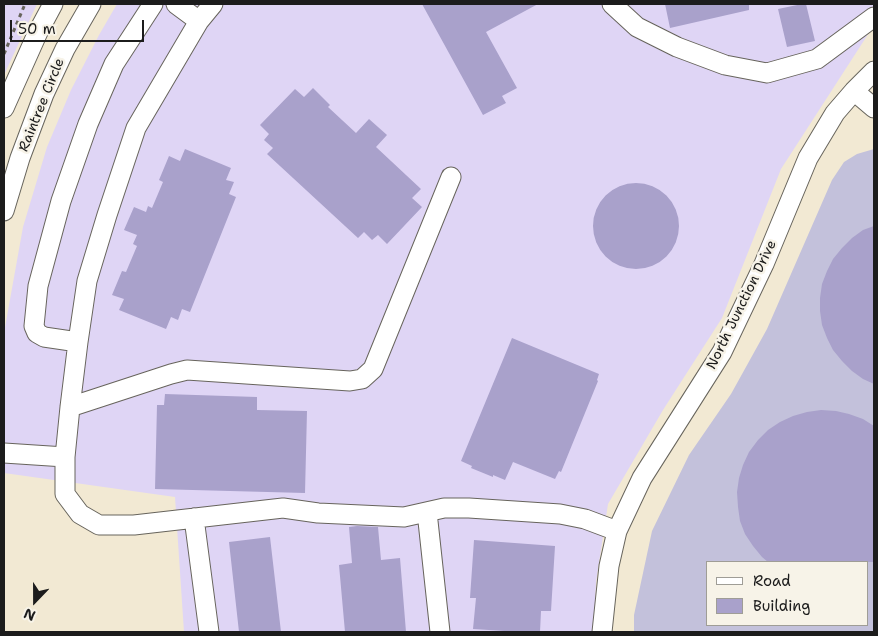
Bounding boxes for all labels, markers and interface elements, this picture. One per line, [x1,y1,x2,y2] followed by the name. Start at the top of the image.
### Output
[12,10,146,42] scale bar
[18,19,56,39] text: 50 m
[16,56,68,154] street label: Raintree Circle
[703,238,781,372] street label: North Junction Drive
[706,561,868,626] legend
[753,571,791,591] text: Road
[10,576,60,626] north arrow
[753,596,810,616] text: Building
[21,604,38,625] text: N

